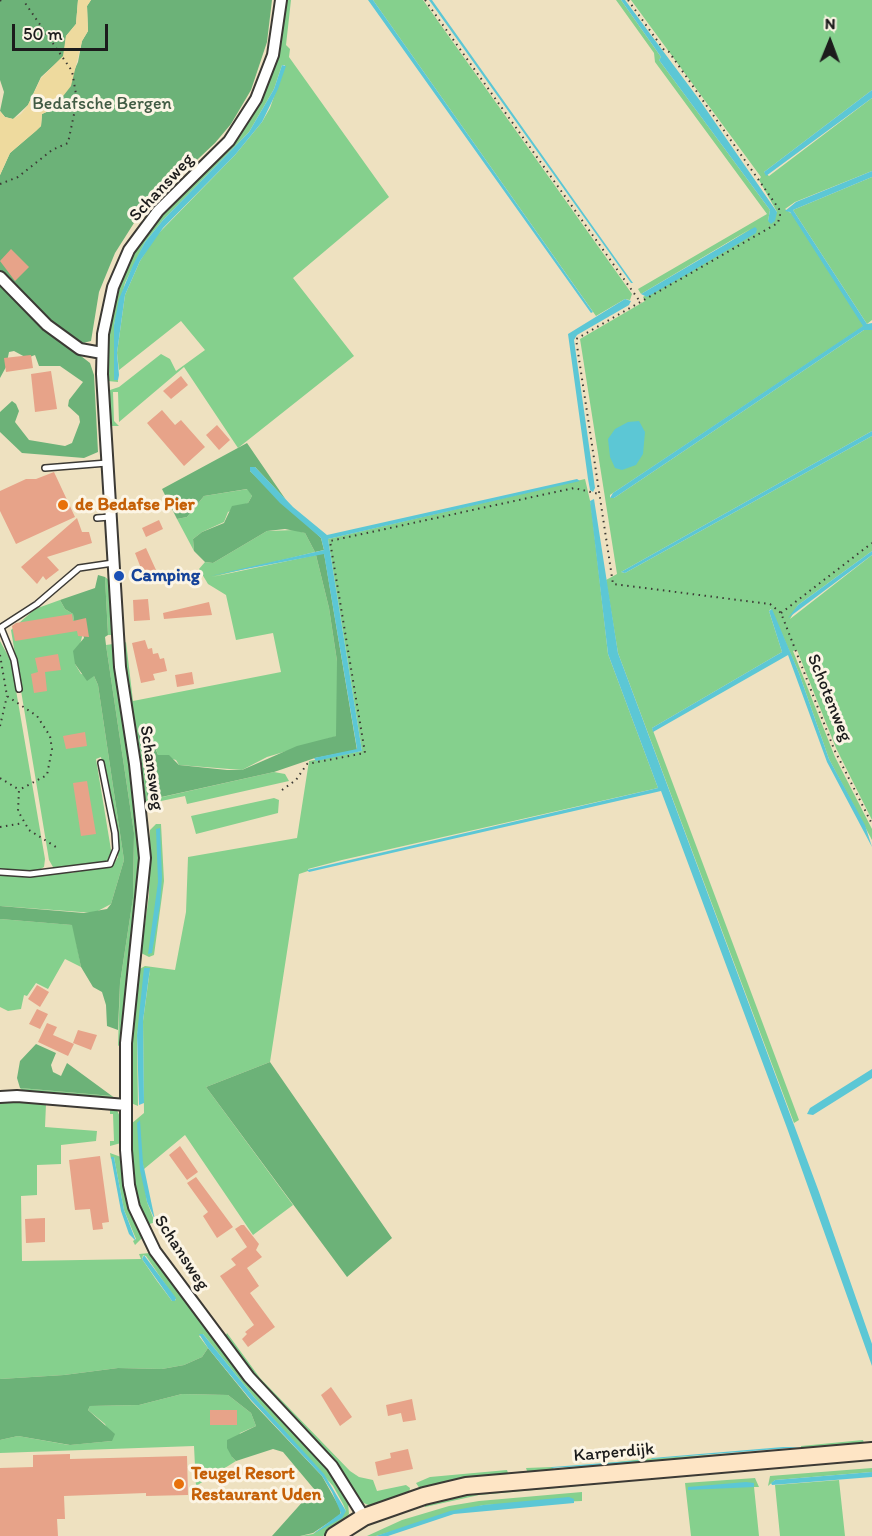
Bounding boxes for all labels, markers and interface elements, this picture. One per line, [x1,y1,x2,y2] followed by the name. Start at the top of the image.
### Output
[15,12,111,50] scale bar
[800,12,860,72] north arrow
[825,14,836,33] text: N
[23,23,63,45] text: 50 m
[32,93,172,115] park label: Bedafsche Bergen
[125,149,199,227] street label: Schansweg
[75,494,195,516] place label: de Bedafse Pier
[56,498,70,512] marker: de Bedafse Pier
[131,565,200,587] place label: Camping
[112,569,126,583] marker: Camping
[802,651,856,745] street label: Schotenweg
[134,724,168,812] street label: Schansweg
[149,1211,213,1295] street label: Schansweg
[573,1439,655,1467] street label: Karperdijk
[191,1463,321,1506] place label: Teugel Resort Restaurant Uden
[172,1477,186,1491] marker: Teugel Resort Restaurant Uden

